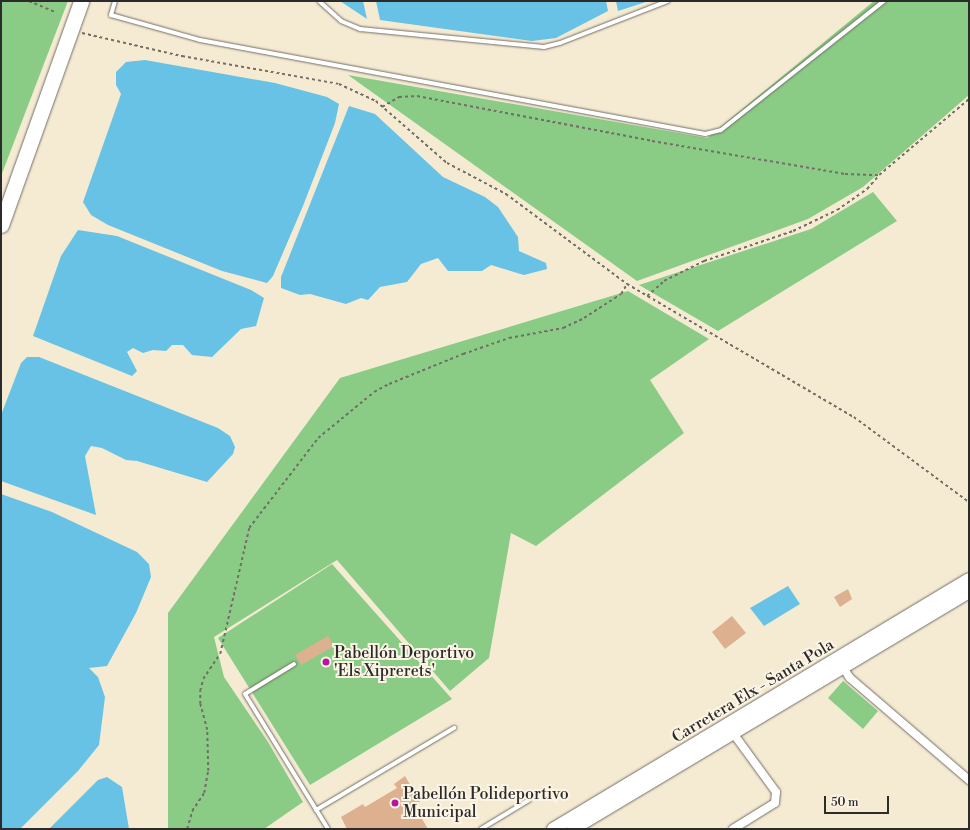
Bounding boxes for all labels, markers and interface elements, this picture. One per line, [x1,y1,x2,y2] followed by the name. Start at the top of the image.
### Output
[668,635,838,747] street label: Carretera Elx - Santa Pola
[334,643,474,681] place label: Pabellón Deportivo 'Els Xiprerets'
[321,657,331,667] marker: Pabellón Deportivo 'Els Xiprerets'
[403,784,569,822] place label: Pabellón Polideportivo Municipal
[826,788,891,814] scale bar
[831,795,859,810] text: 50 m
[390,798,400,808] marker: Pabellón Polideportivo Municipal

